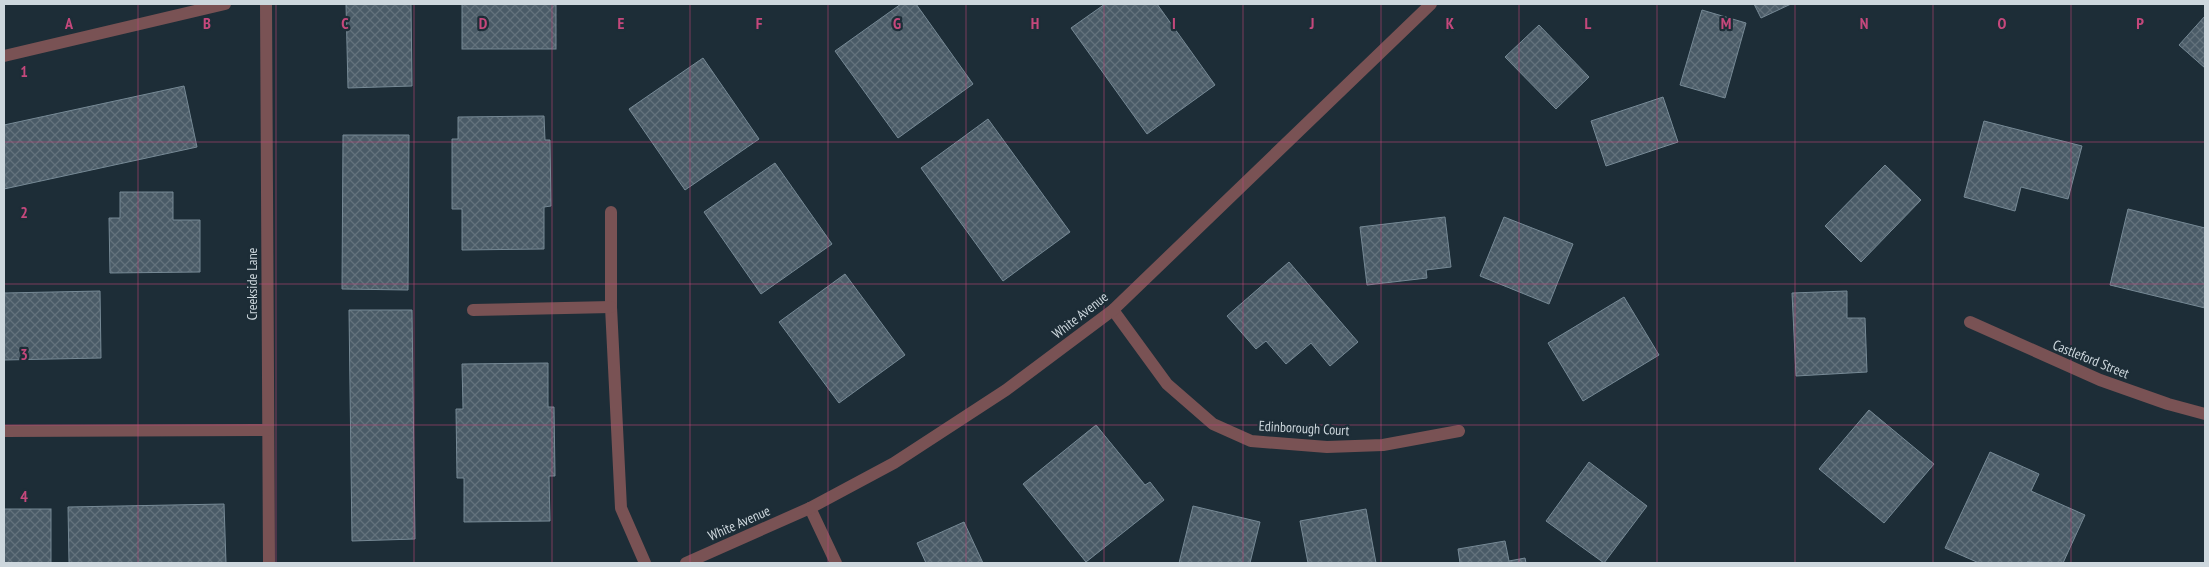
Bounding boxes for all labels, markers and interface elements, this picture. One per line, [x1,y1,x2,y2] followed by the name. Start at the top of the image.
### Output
[64,13,74,33] text: A
[203,13,211,33] text: B
[341,13,349,33] text: C
[479,13,488,33] text: D
[618,13,625,33] text: E
[756,13,763,33] text: F
[893,13,901,33] text: G
[1031,13,1039,33] text: H
[1172,13,1176,33] text: I
[1309,13,1314,33] text: J
[1446,13,1455,33] text: K
[1585,13,1592,33] text: L
[1721,13,1731,33] text: M
[1860,13,1868,33] text: N
[1998,13,2007,33] text: O
[2136,13,2144,33] text: P
[20,61,28,81] text: 1
[20,202,28,222] text: 2
[243,247,261,320] street label: Creekside Lane
[1048,287,1112,342] street label: White Avenue
[2050,336,2132,383] street label: Castleford Street
[20,344,28,364] text: 3
[1258,417,1350,439] street label: Edinborough Court
[20,486,28,506] text: 4
[705,501,773,545] street label: White Avenue

